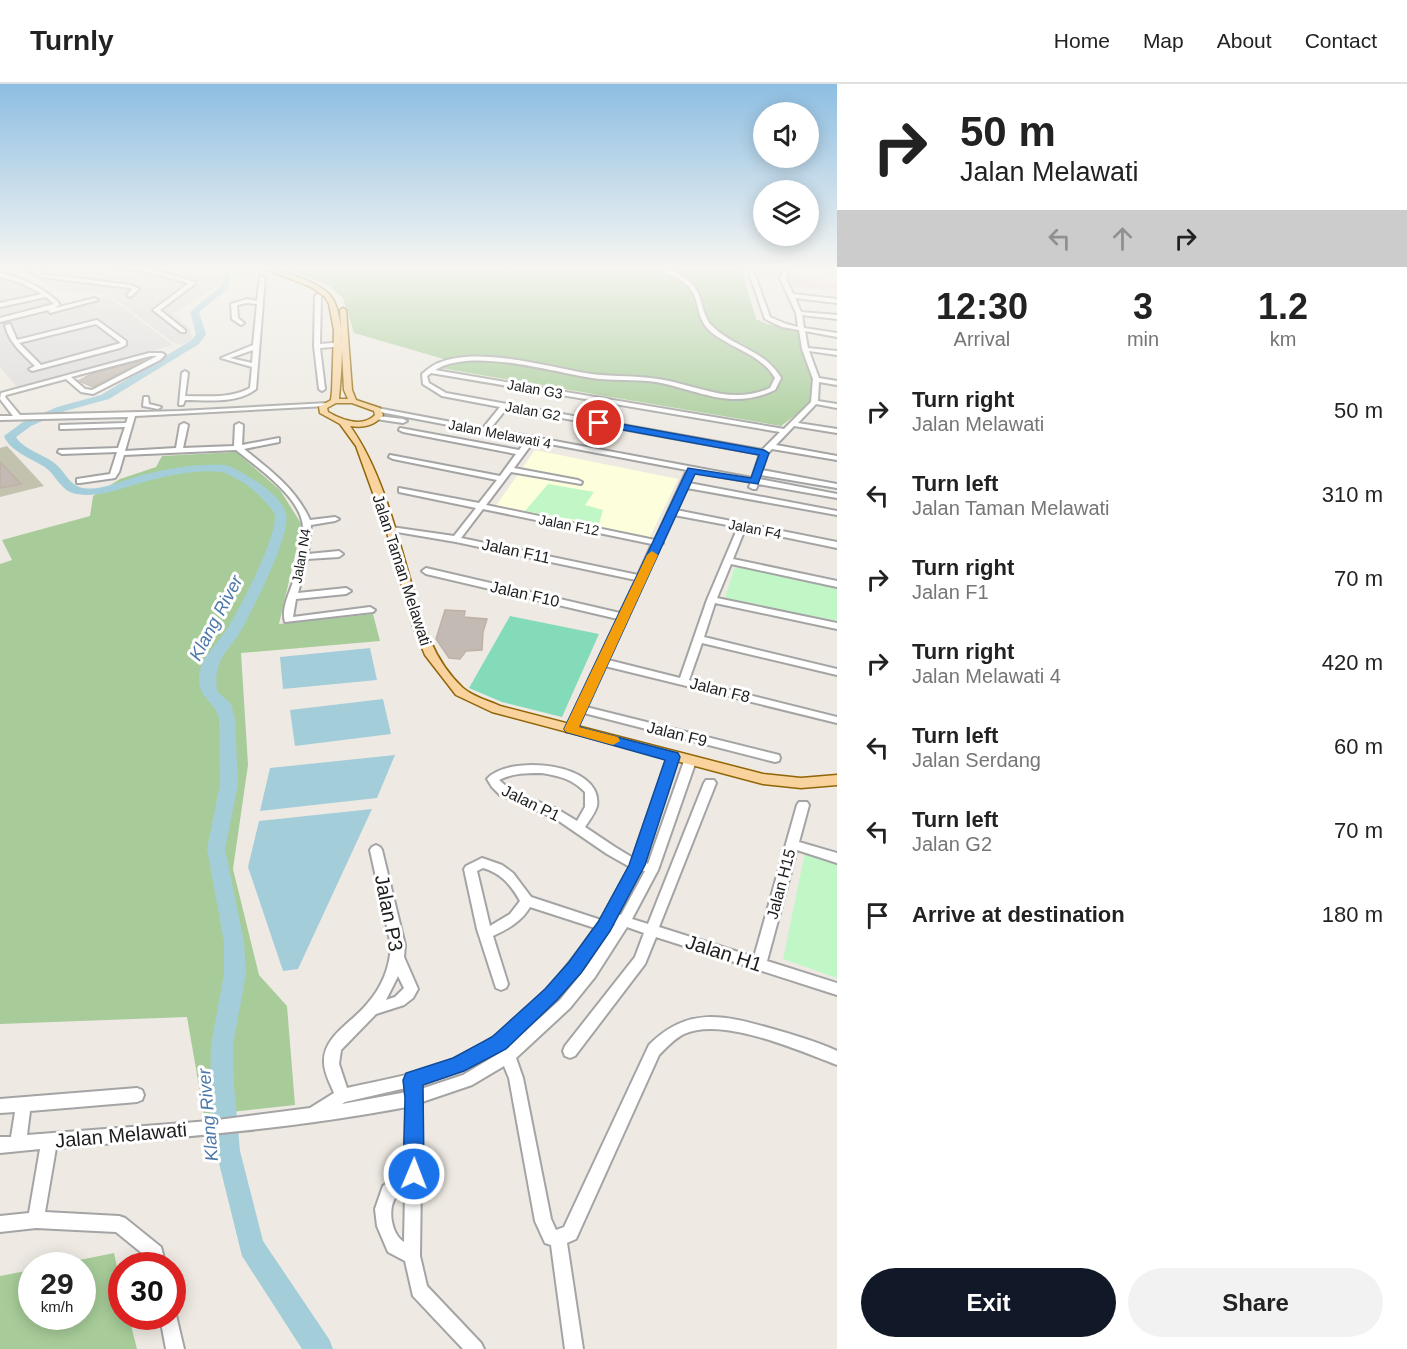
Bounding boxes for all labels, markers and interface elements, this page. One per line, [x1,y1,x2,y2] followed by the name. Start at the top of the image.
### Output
[30,25,113,56] text: Turnly
[1054,29,1110,52] text: Home
[1143,29,1184,52] text: Map
[1217,29,1272,52] text: About
[1305,29,1377,52] text: Contact
[753,102,819,246] map controls
[753,102,819,168] button: sound
[861,108,939,186] icon: right
[960,108,1056,155] text: 50 m
[960,157,1139,187] text: Jalan Melawati
[753,180,819,246] button: layers
[1043,222,1076,255] icon: left
[1106,222,1139,255] icon: ahead
[1169,222,1202,255] icon: right
[936,286,1028,327] text: 12:30
[1133,286,1153,327] text: 3
[1258,286,1308,327] text: 1.2
[954,328,1010,350] text: Arrival
[1127,328,1159,350] text: min
[1270,328,1296,350] text: km
[506,376,564,402] street label: Jalan G3
[912,387,1014,412] text: Turn right
[861,395,894,428] icon: right
[573,397,624,448] pin
[504,398,562,424] street label: Jalan G2
[1334,398,1383,423] text: 50 m
[582,406,615,439] icon: arrive
[912,413,1044,435] text: Jalan Melawati
[447,416,553,452] street label: Jalan Melawati 4
[912,471,998,496] text: Turn left
[861,479,894,512] icon: left
[1322,482,1383,507] text: 310 m
[370,492,434,648] street label: Jalan Taman Melawati
[912,497,1110,519] text: Jalan Taman Melawati
[537,511,601,539] street label: Jalan F12
[727,516,783,542] street label: Jalan F4
[288,527,314,585] street label: Jalan N4
[480,536,552,567] street label: Jalan F11
[912,555,1014,580] text: Turn right
[861,563,894,596] icon: right
[1334,566,1383,591] text: 70 m
[185,571,247,664] water label: Klang River
[489,578,561,610] street label: Jalan F10
[912,581,989,603] text: Jalan F1
[912,639,1014,664] text: Turn right
[861,647,894,680] icon: right
[1322,650,1383,675] text: 420 m
[912,665,1061,687] text: Jalan Melawati 4
[688,674,752,706] street label: Jalan F8
[645,718,709,750] street label: Jalan F9
[912,723,998,748] text: Turn left
[861,731,894,764] icon: left
[1334,734,1383,759] text: 60 m
[912,749,1041,771] text: Jalan Serdang
[499,782,563,824] street label: Jalan P1
[912,807,998,832] text: Turn left
[861,815,894,848] icon: left
[1334,818,1383,843] text: 70 m
[912,833,992,855] text: Jalan G2
[763,847,799,921] street label: Jalan H15
[371,873,407,953] street label: Jalan P3
[861,899,894,932] icon: arrive
[912,902,1125,927] text: Arrive at destination
[1322,902,1383,927] text: 180 m
[683,930,765,976] street label: Jalan H1
[194,1067,222,1162] water label: Klang River
[54,1118,188,1152] street label: Jalan Melawati
[382,1142,446,1206] position arrow
[108,1252,186,1330] speed limit sign: 30
[40,1267,74,1300] text: 29
[861,1268,1116,1337] button: Exit
[1128,1268,1383,1337] button: Share
[41,1298,73,1315] text: km/h

